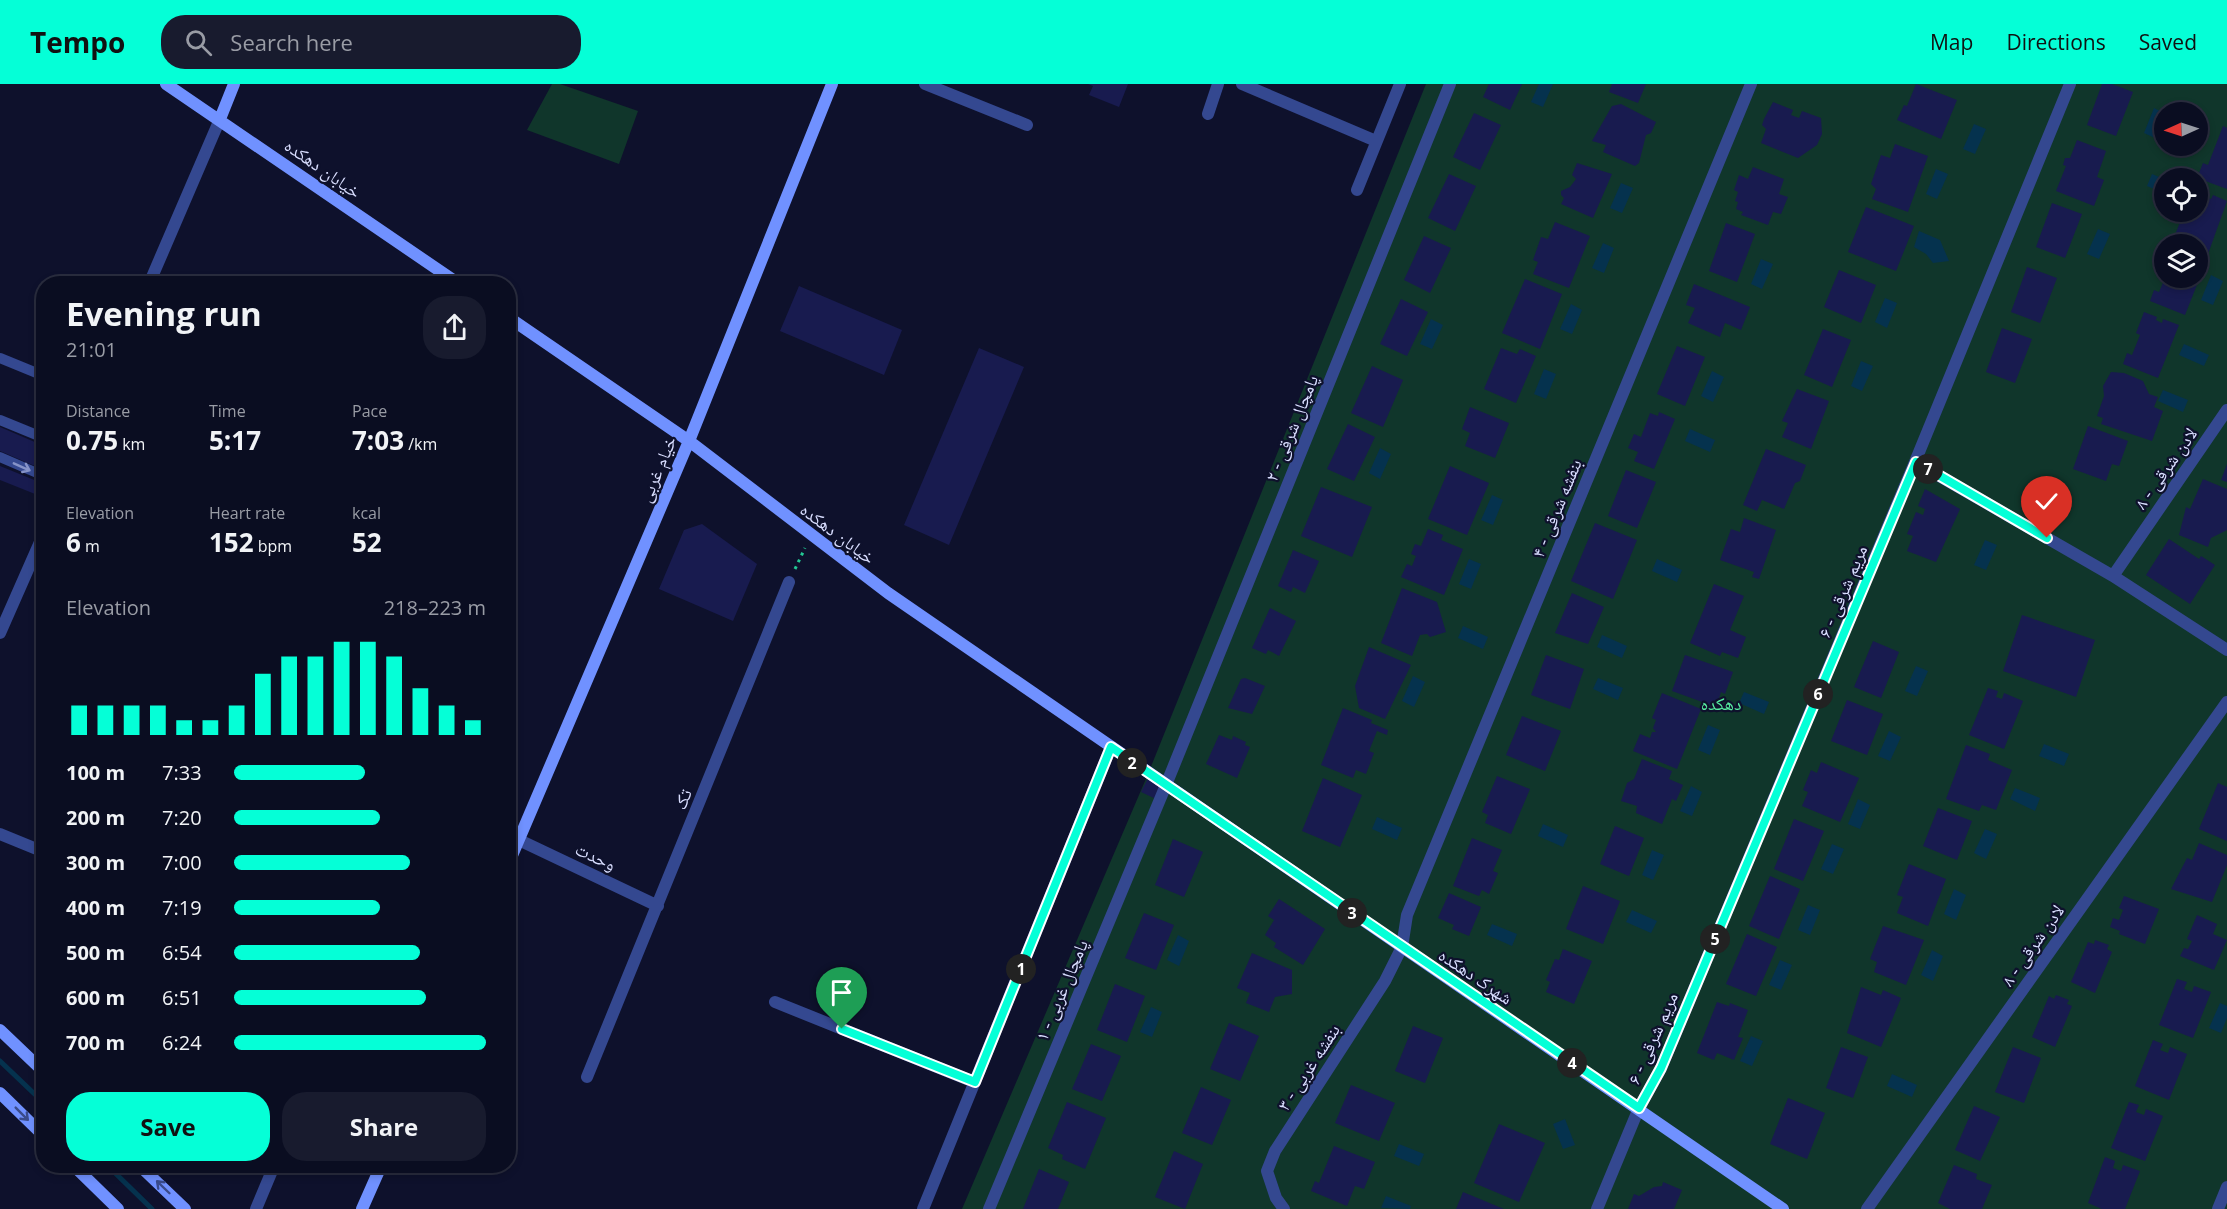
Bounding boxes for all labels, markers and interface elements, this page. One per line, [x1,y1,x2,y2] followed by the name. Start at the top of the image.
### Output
[161,15,581,69] search box
[30,23,125,61] text: Tempo
[182,26,215,59] icon: search
[230,27,353,57] text: Search here
[1930,28,1973,56] text: Map
[2006,28,2106,56] text: Directions
[2139,28,2197,56] text: Saved
[2154,102,2208,156] north arrow
[2154,102,2208,288] map controls
[280,133,366,203] street label: خیابان دهکده
[2154,168,2208,222] button: locate
[2154,234,2208,288] button: layers
[66,291,262,336] text: Evening run
[423,296,486,359] button: share
[66,336,117,363] text: 21:01
[1259,371,1323,485] street label: پامچال شرقی - ۲
[66,400,130,422] text: Distance
[209,400,246,422] text: Time
[352,400,387,422] text: Pace
[66,422,118,458] text: 0.75
[209,422,261,458] text: 5:17
[352,422,404,458] text: 7:03
[2128,423,2202,513] street label: لادن شرقی - ۸
[632,432,683,506] street label: خیام غربی
[118,433,145,455] text: km
[404,433,437,455] text: /km
[1913,454,1943,484] pin: 7
[1525,455,1587,561] street label: بنفشه شرقی - ۴
[1923,458,1933,480] text: 7
[12,462,30,473] one-way arrow
[2021,476,2072,538] pin
[2030,485,2063,518] icon: check
[796,497,880,569] street label: خیابان دهکده
[66,502,134,524] text: Elevation
[209,502,285,524] text: Heart rate
[352,502,381,524] text: kcal
[66,524,81,560] text: 6
[209,524,254,560] text: 152
[352,524,382,560] text: 52
[81,535,100,557] text: m
[254,535,292,557] text: bpm
[1812,541,1873,641] street label: مریم شرقی - ۶
[66,594,151,621] text: Elevation
[384,594,486,621] text: 218–223 m
[1803,679,1833,709] pin: 6
[1813,683,1823,705] text: 6
[1701,691,1741,715] park label: دهکده
[1117,748,1147,778] pin: 2
[1127,752,1137,774] text: 2
[66,759,125,786] text: 100 m
[162,759,202,786] text: 7:33
[667,785,697,813] street label: تک
[66,804,125,831] text: 200 m
[162,804,202,831] text: 7:20
[572,836,620,876] street label: وحدت
[66,849,125,876] text: 300 m
[162,849,202,876] text: 7:00
[66,894,125,921] text: 400 m
[162,894,202,921] text: 7:19
[1337,898,1367,928] pin: 3
[1995,900,2069,990] street label: لادن شرقی - ۸
[1347,902,1357,924] text: 3
[1700,924,1730,954] pin: 5
[1710,928,1720,950] text: 5
[1029,936,1093,1044] street label: پامچال غربی - ۱
[66,939,125,966] text: 500 m
[162,939,202,966] text: 6:54
[1434,942,1518,1010] street label: شهرک دهکده
[1006,954,1036,984] pin: 1
[1016,958,1026,980] text: 1
[816,967,867,1029] pin
[825,976,858,1009] icon: arrive
[66,984,125,1011] text: 600 m
[162,984,202,1011] text: 6:51
[1621,988,1684,1088] street label: مریم شرقی - ۶
[1271,1019,1345,1115] street label: بنفشه غربی - ۳
[66,1029,125,1056] text: 700 m
[162,1029,202,1056] text: 6:24
[1557,1048,1587,1078] pin: 4
[1567,1052,1577,1074] text: 4
[66,1092,270,1161] button: Save
[282,1092,486,1161] button: Share
[14,1107,29,1122] one-way arrow
[155,1180,170,1195] one-way arrow

